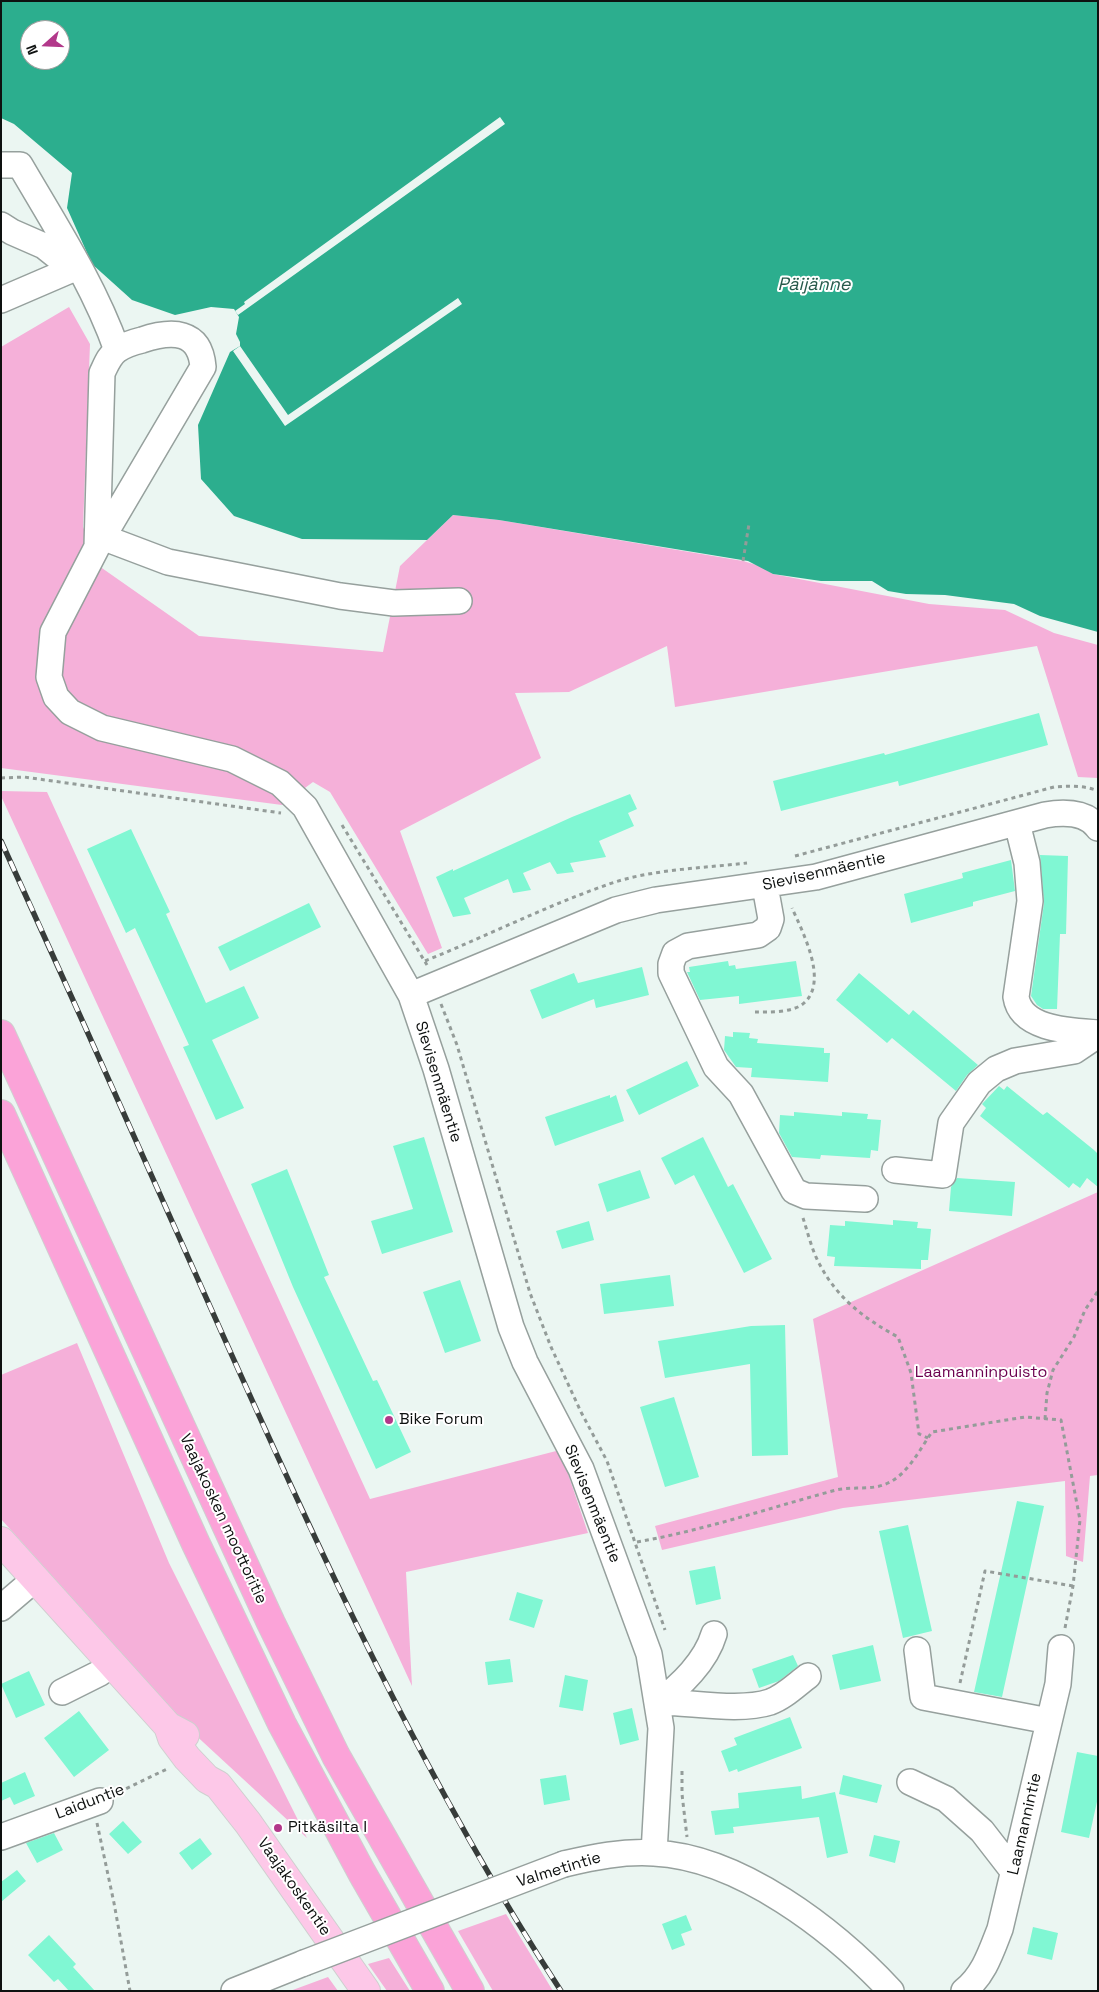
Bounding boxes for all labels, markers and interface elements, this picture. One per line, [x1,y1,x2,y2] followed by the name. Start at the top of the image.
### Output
[20,20,70,70] north arrow
[22,42,42,57] text: N
[778,274,850,296] water label: Päijänne
[761,849,887,895] street label: Sievisenmäentie
[410,1019,466,1145] street label: Sievisenmäentie
[915,1363,1047,1383] park label: Laamanninpuisto
[399,1410,483,1430] place label: Bike Forum
[383,1414,395,1426] marker: Bike Forum
[175,1431,271,1607] street label: Vaajakosken moottoritie
[560,1442,624,1566] street label: Sievisenmäentie
[1004,1771,1046,1877] street label: Laamannintie
[53,1780,127,1824] street label: Laiduntie
[288,1818,367,1838] place label: Pitkäsilta I
[272,1822,284,1834] marker: Pitkäsilta I
[253,1834,335,1940] street label: Vaajakoskentie
[515,1848,603,1892] street label: Valmetintie

